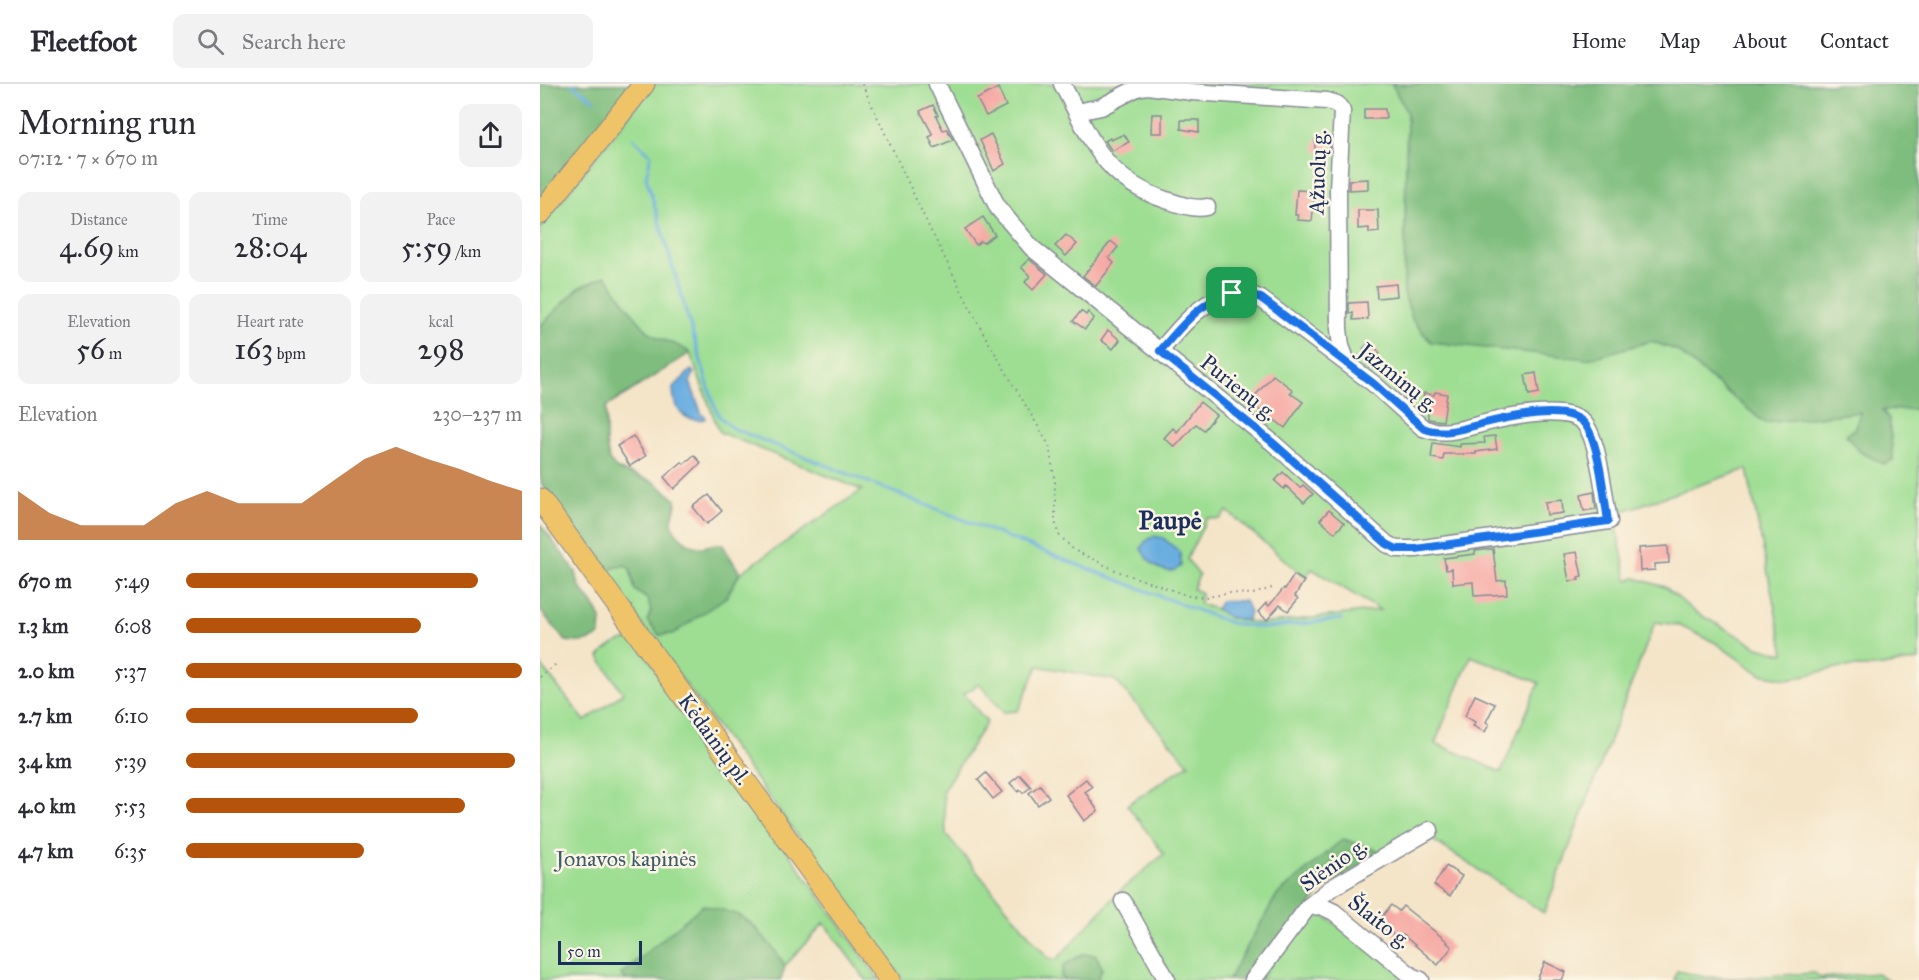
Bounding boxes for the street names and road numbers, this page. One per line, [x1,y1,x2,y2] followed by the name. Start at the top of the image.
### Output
[1302,129,1332,216] street label: Ąžuolų g.
[1352,336,1444,418] street label: Jazminų g.
[1195,348,1282,426] street label: Purienų g.
[672,688,757,790] street label: Kėdainių pl.
[1294,831,1372,897] street label: Slėnio g.
[1343,888,1417,954] street label: Šlaito g.

